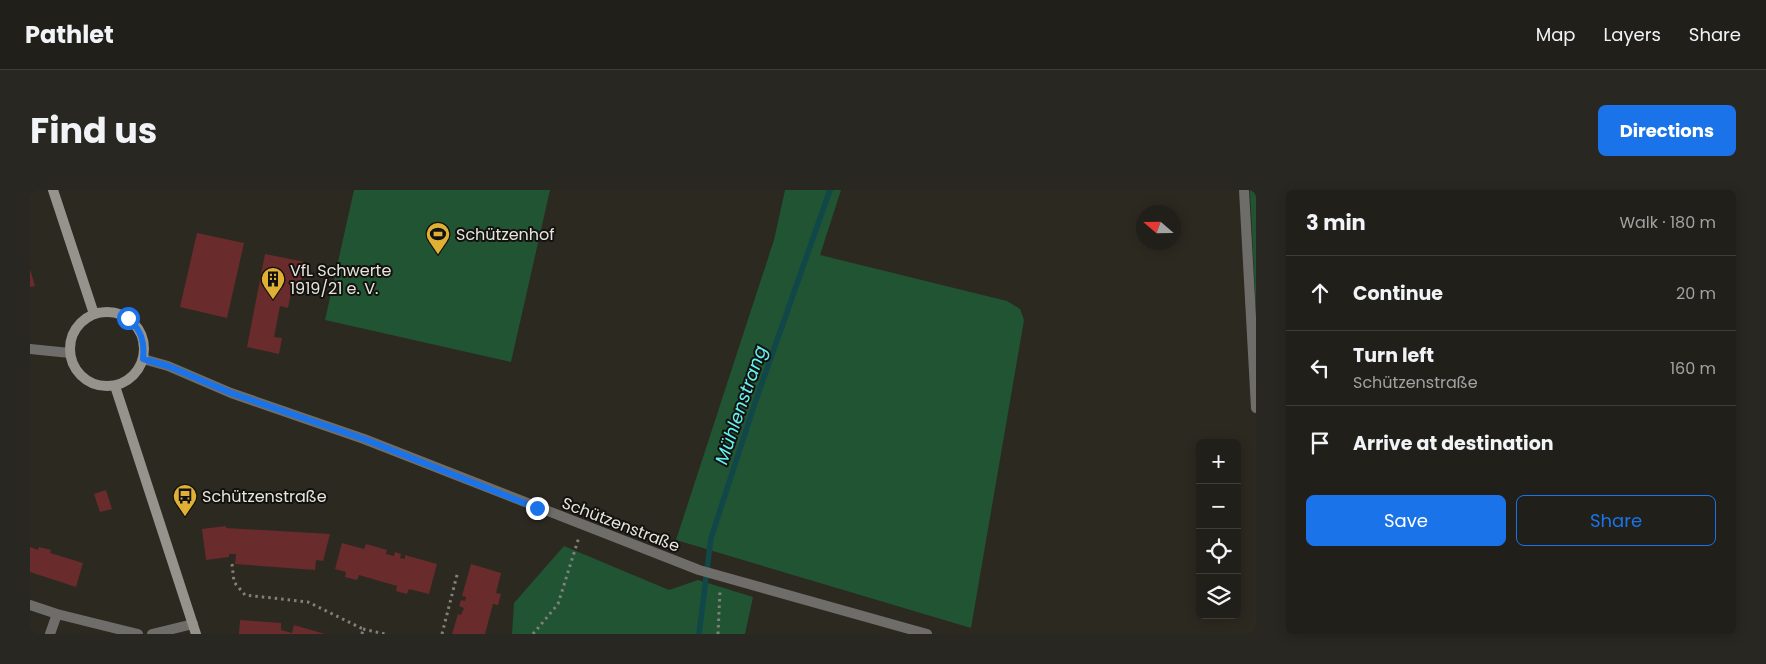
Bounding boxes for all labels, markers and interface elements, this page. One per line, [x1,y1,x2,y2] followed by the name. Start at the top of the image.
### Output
[25,18,114,51] text: Pathlet
[1536,22,1576,47] text: Map
[1604,22,1661,47] text: Layers
[1689,22,1741,47] text: Share
[1598,105,1736,156] button: Directions
[30,106,157,155] text: Find us
[1136,205,1181,250] north arrow
[1306,208,1366,237] text: 3 min
[1619,211,1716,234] text: Walk · 180 m
[425,221,451,255] sports icon: Schützenhof
[456,223,555,246] place label: Schützenhof
[290,259,391,300] place label: VfL Schwerte 1919/21 e. V.
[260,266,286,300] building icon: VfL Schwerte 1919/21 e. V.
[1306,279,1334,307] icon: ahead
[1353,280,1443,307] text: Continue
[1676,282,1716,305] text: 20 m
[117,307,140,330] route start
[708,342,773,468] water label: Mühlenstrang
[1353,342,1434,369] text: Turn left
[1306,354,1334,382] icon: left
[1670,357,1716,380] text: 160 m
[1353,371,1478,394] text: Schützenstraße
[1306,429,1334,457] icon: arrive
[1353,430,1554,457] text: Arrive at destination
[1196,439,1241,619] map controls
[1196,439,1241,484] button: +
[172,483,198,517] bus stop icon: Schützenstraße
[1196,484,1241,529] button: −
[202,485,327,508] place label: Schützenstraße
[559,491,683,558] street label: Schützenstraße
[1306,495,1506,546] button: Save
[1516,495,1716,546] button: Share
[526,497,549,520] route end
[1196,529,1241,574] button: locate
[1196,574,1241,619] button: layers

